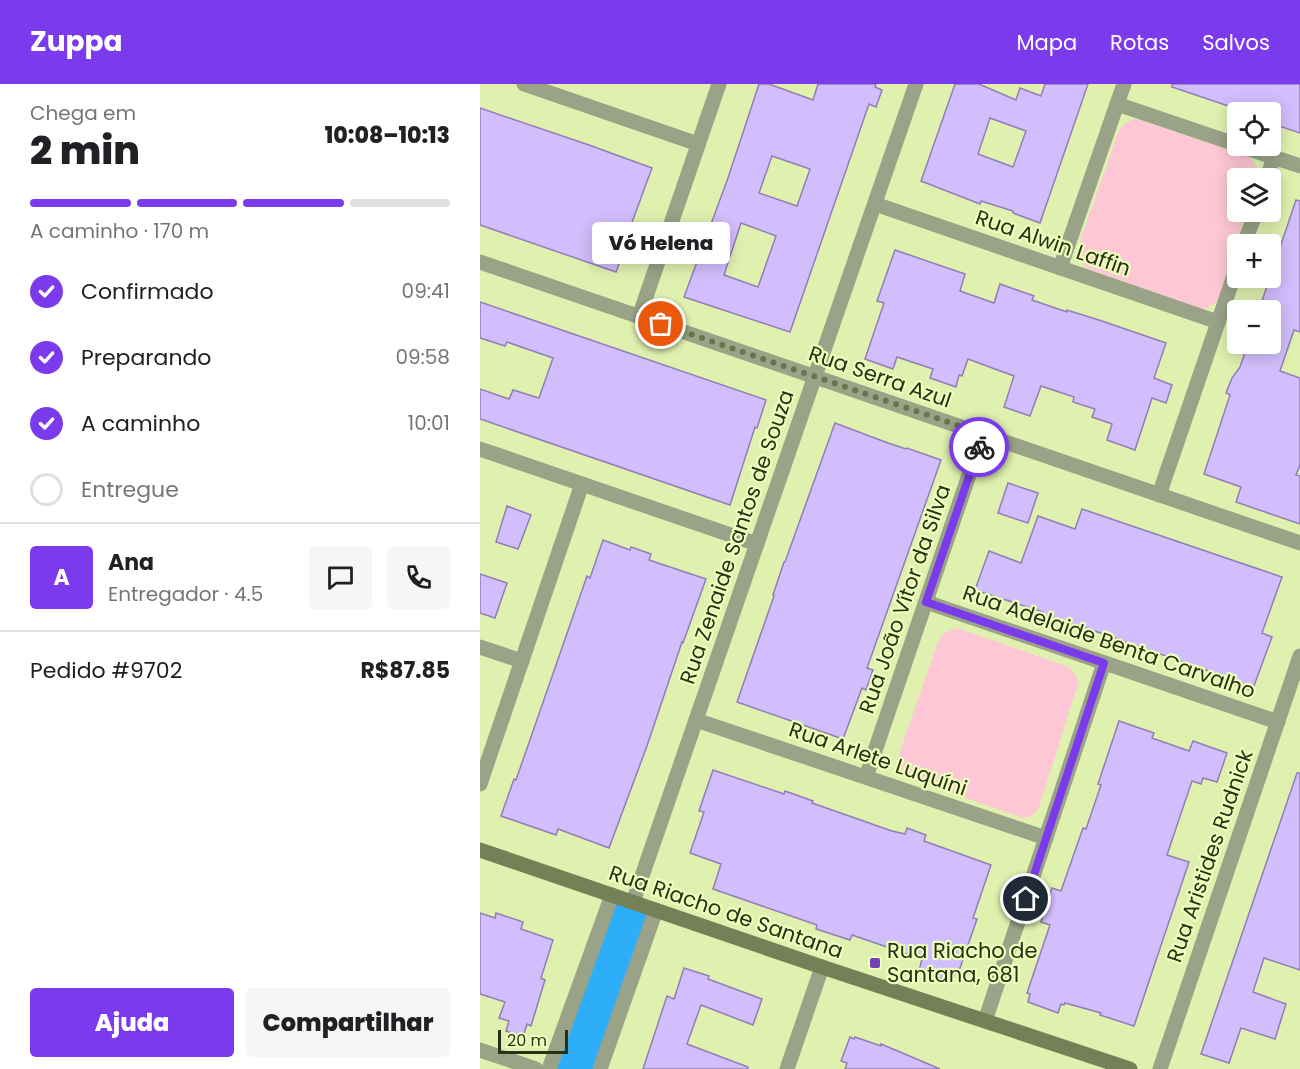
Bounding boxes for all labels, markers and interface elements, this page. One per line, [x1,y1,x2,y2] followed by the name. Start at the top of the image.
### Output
[30,22,123,61] text: Zuppa
[1016,28,1077,57] text: Mapa
[1110,28,1169,57] text: Rotas
[1202,28,1270,57] text: Salvos
[30,99,136,127] text: Chega em
[1227,102,1281,354] map controls
[1227,102,1281,156] button: locate
[325,120,450,151] text: 10:08–10:13
[30,123,140,178] text: 2 min
[1227,168,1281,222] button: layers
[972,202,1135,283] street label: Rua Alwin Laffin
[30,217,209,245] text: A caminho · 170 m
[592,222,730,264] callout: Vó Helena
[609,229,713,257] text: Vó Helena
[1227,234,1281,288] button: +
[30,275,63,308] icon: check
[81,276,214,307] text: Confirmado
[402,277,450,305] text: 09:41
[635,298,686,349] pin
[1227,300,1281,354] button: −
[644,307,677,340] icon: bag
[805,339,955,415] street label: Rua Serra Azul
[30,341,63,374] icon: check
[81,342,211,373] text: Preparando
[395,343,450,371] text: 09:58
[672,386,801,688] street label: Rua Zenaide Santos de Souza
[30,407,63,440] icon: check
[81,408,200,439] text: A caminho
[408,409,450,437] text: 10:01
[949,417,1009,477] courier
[963,431,996,464] icon: bike
[81,474,179,505] text: Entregue
[852,480,957,717] street label: Rua João Vítor da Silva
[309,546,372,609] button: chat
[387,546,450,609] button: phone
[108,547,154,578] text: Ana
[53,562,70,593] text: A
[959,578,1259,705] street label: Rua Adelaide Benta Carvalho
[108,580,263,608] text: Entregador · 4.5
[30,655,182,686] text: Pedido #9702
[360,655,450,686] text: R$87.85
[785,714,971,803] street label: Rua Arlete Luquíni
[1159,745,1260,966] street label: Rua Aristides Rudnick
[605,858,847,965] street label: Rua Riacho de Santana
[1000,873,1051,924] pin
[1009,882,1042,915] icon: home
[887,936,1038,989] place label: Rua Riacho de Santana, 681
[868,956,882,970] marker: Rua Riacho de Santana, 681
[30,988,234,1057] button: Ajuda
[246,988,450,1057] button: Compartilhar
[498,1027,568,1054] scale bar
[507,1029,547,1052] text: 20 m

